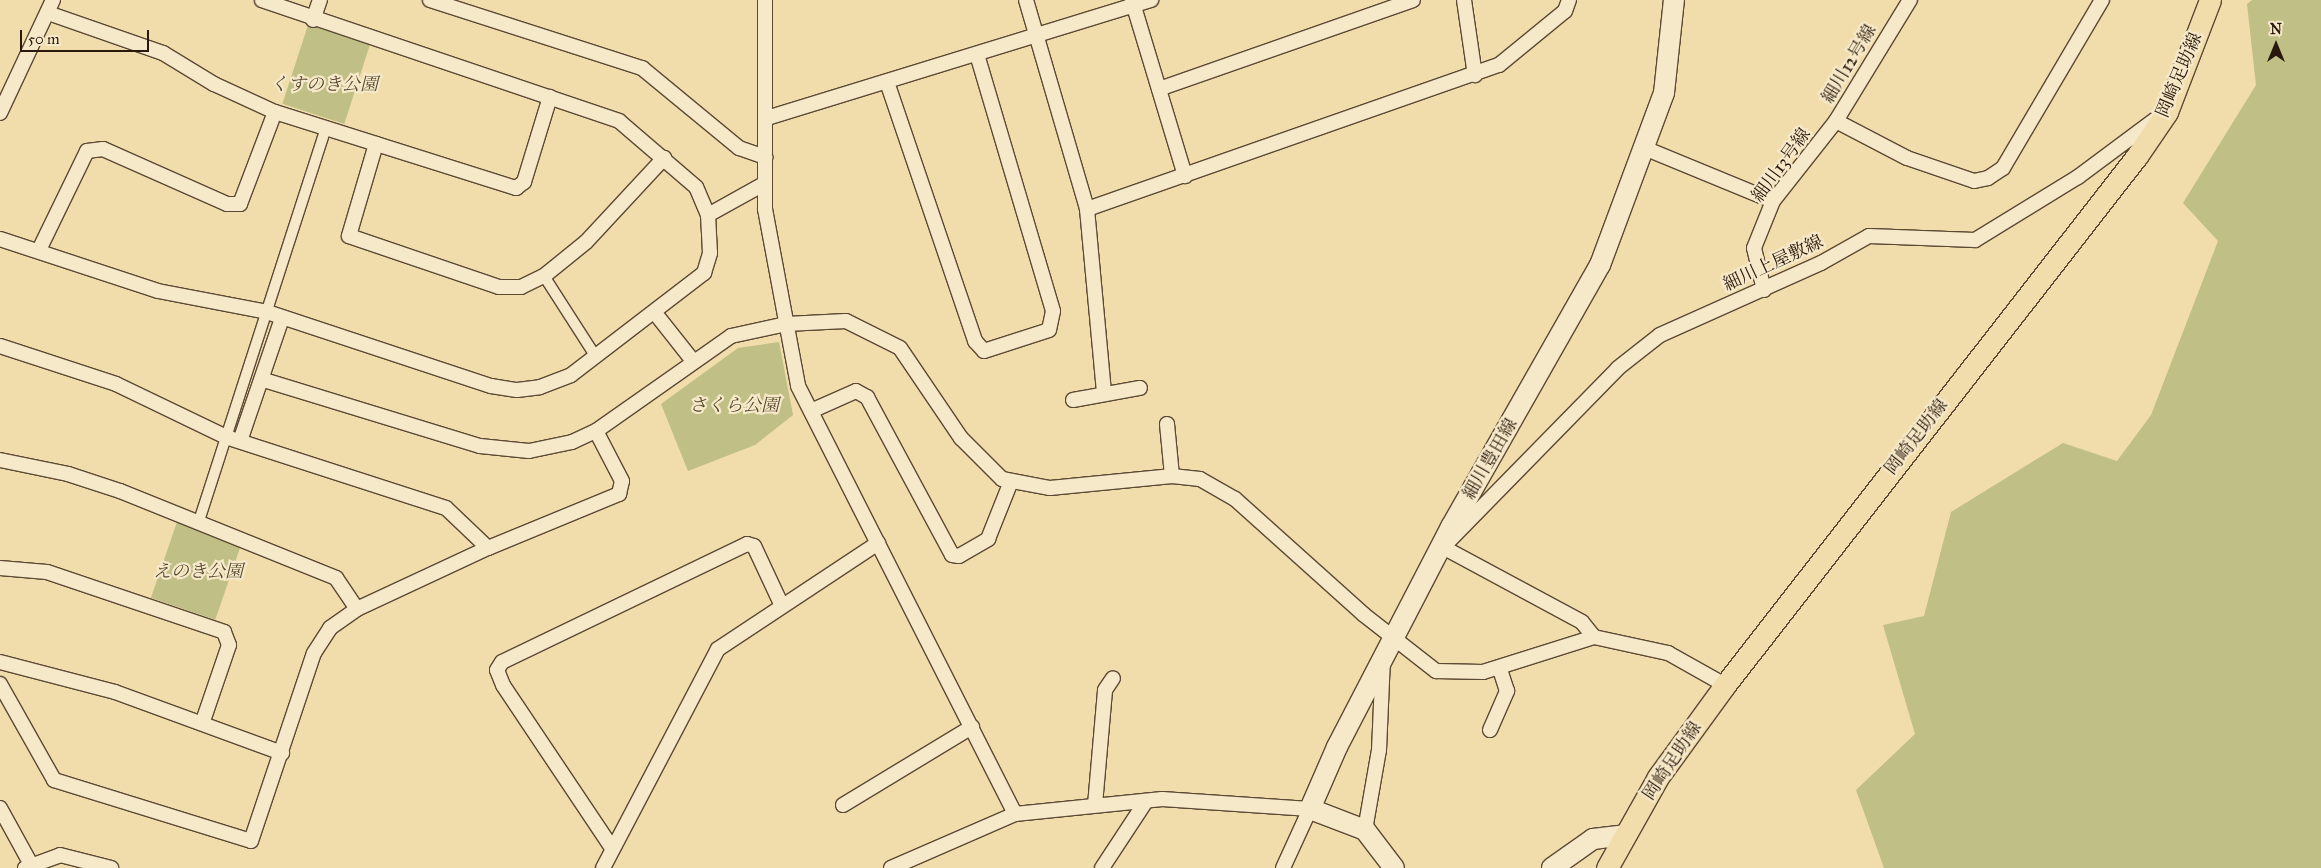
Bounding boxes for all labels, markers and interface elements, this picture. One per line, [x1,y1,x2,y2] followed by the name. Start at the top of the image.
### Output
[22,20,151,52] scale bar
[2251,20,2301,70] north arrow
[1817,21,1881,107] street label: 細川12号線
[2270,21,2282,38] text: N
[2151,29,2207,121] street label: 岡崎足助線
[28,30,60,48] text: 50 m
[270,73,378,95] park label: くすのき公園
[1747,124,1815,206] street label: 細川13号線
[1719,230,1827,296] street label: 細川上屋敷線
[689,394,779,416] park label: さくら公園
[1880,395,1952,479] street label: 岡崎足助線
[1458,415,1522,503] street label: 細川豊田線
[153,560,243,582] park label: えのき公園
[1638,718,1706,804] street label: 岡崎足助線

